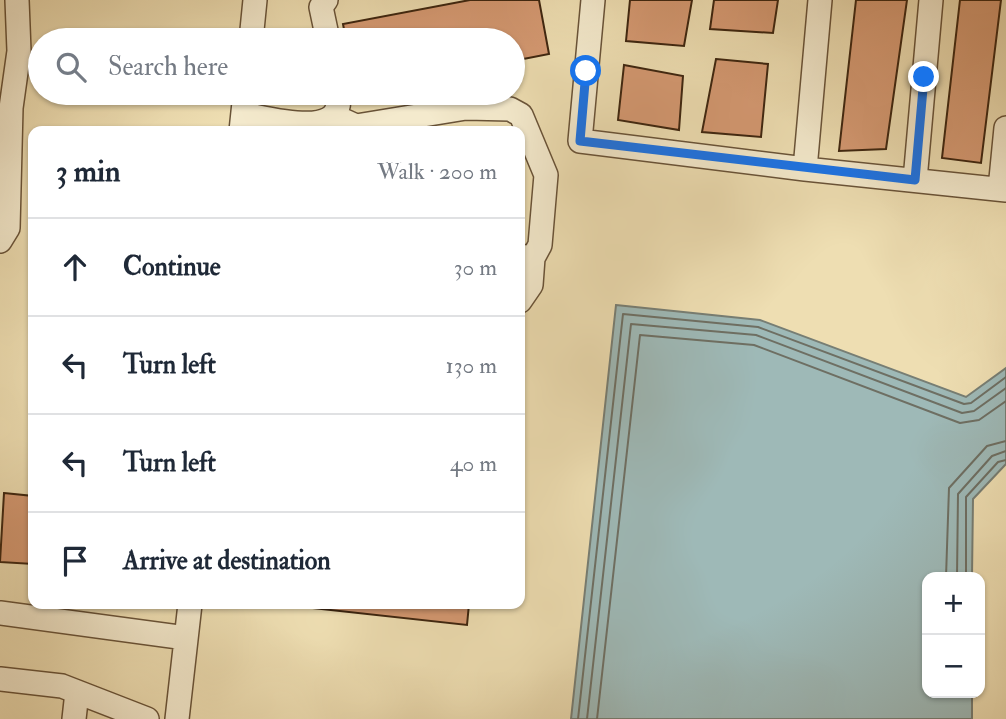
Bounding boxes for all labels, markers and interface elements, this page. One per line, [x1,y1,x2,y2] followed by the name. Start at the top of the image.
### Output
[28,28,525,105] search box
[52,48,90,86] icon: search
[108,51,228,83] text: Search here
[570,55,601,86] route start
[908,61,939,92] route end
[56,153,121,190] text: 3 min
[377,157,497,186] text: Walk · 200 m
[56,248,94,286] icon: ahead
[123,251,221,283] text: Continue
[454,253,497,282] text: 30 m
[56,346,94,384] icon: left
[123,349,216,381] text: Turn left
[445,351,497,380] text: 130 m
[56,444,94,482] icon: left
[123,447,216,479] text: Turn left
[450,449,497,478] text: 40 m
[56,542,94,580] icon: arrive
[123,545,331,577] text: Arrive at destination
[922,572,985,698] map controls
[922,572,985,635] button: +
[922,635,985,698] button: −

